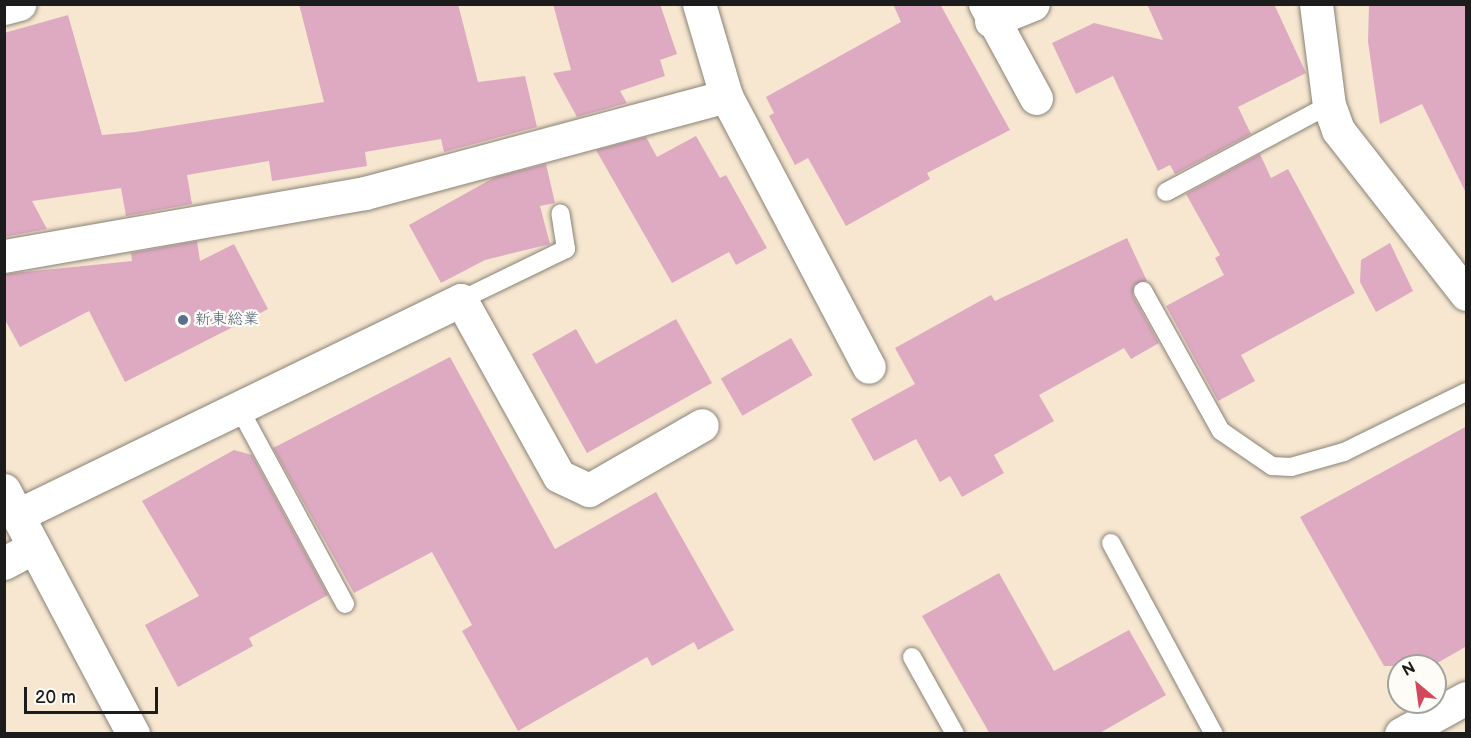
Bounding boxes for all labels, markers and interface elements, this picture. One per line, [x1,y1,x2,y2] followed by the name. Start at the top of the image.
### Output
[195,310,259,330] place label: 新東総業
[176,313,190,327] marker: 新東総業
[1387,654,1447,714] north arrow
[1399,658,1419,681] text: N
[27,675,160,713] scale bar
[35,687,76,708] text: 20 m

